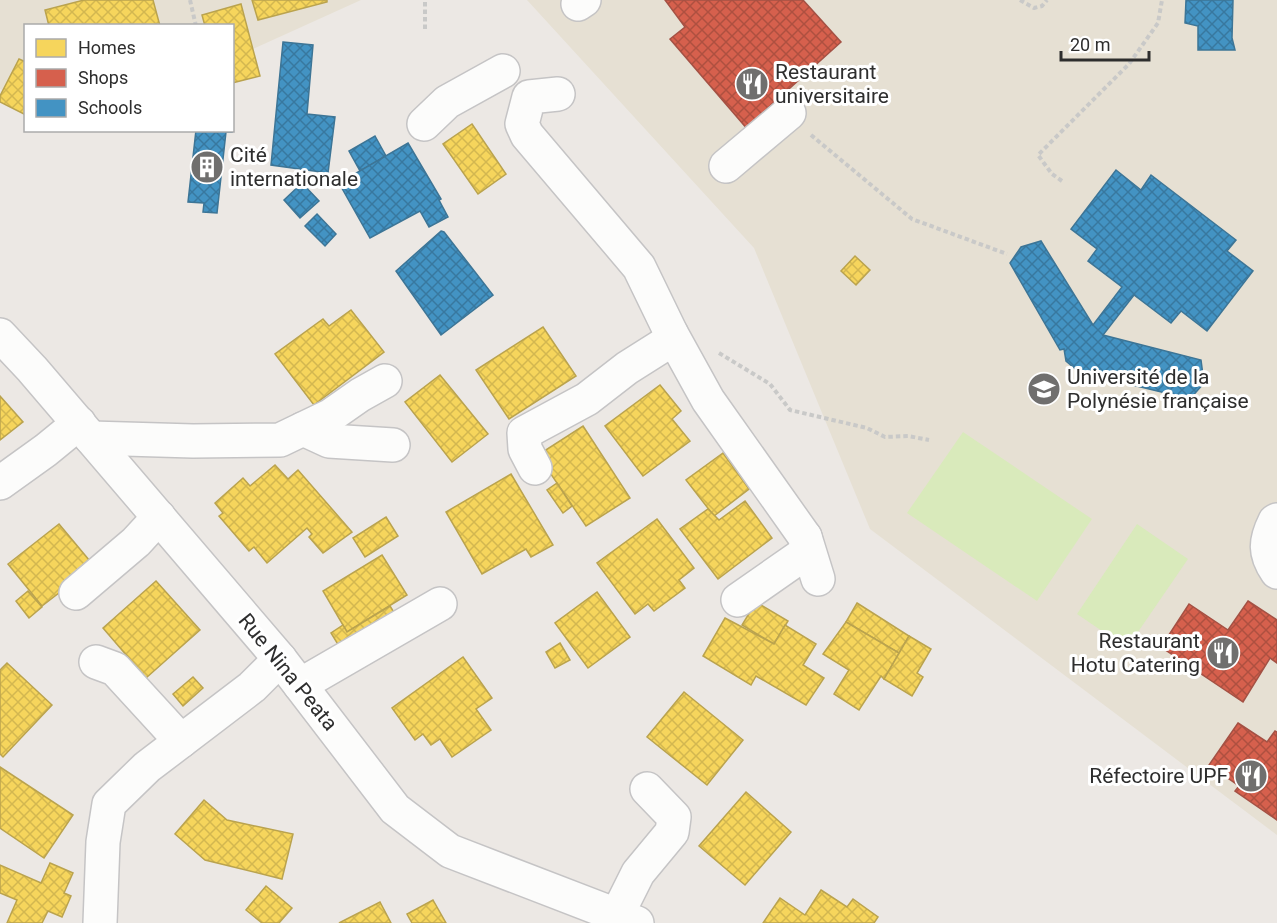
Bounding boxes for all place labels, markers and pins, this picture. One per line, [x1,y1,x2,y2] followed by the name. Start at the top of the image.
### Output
[775,60,889,108] place label: Restaurant universitaire
[734,66,770,102] restaurant icon: Restaurant universitaire
[230,143,358,191] place label: Cité internationale
[189,149,225,185] building icon: Cité internationale
[1067,365,1249,413] place label: Université de la Polynésie française
[1026,371,1062,407] school or university icon: Université de la Polynésie française
[1071,629,1200,677] place label: Restaurant Hotu Catering
[1205,635,1241,671] restaurant icon: Restaurant Hotu Catering
[1233,758,1269,794] restaurant icon: Réfectoire UPF
[1089,764,1228,788] place label: Réfectoire UPF

